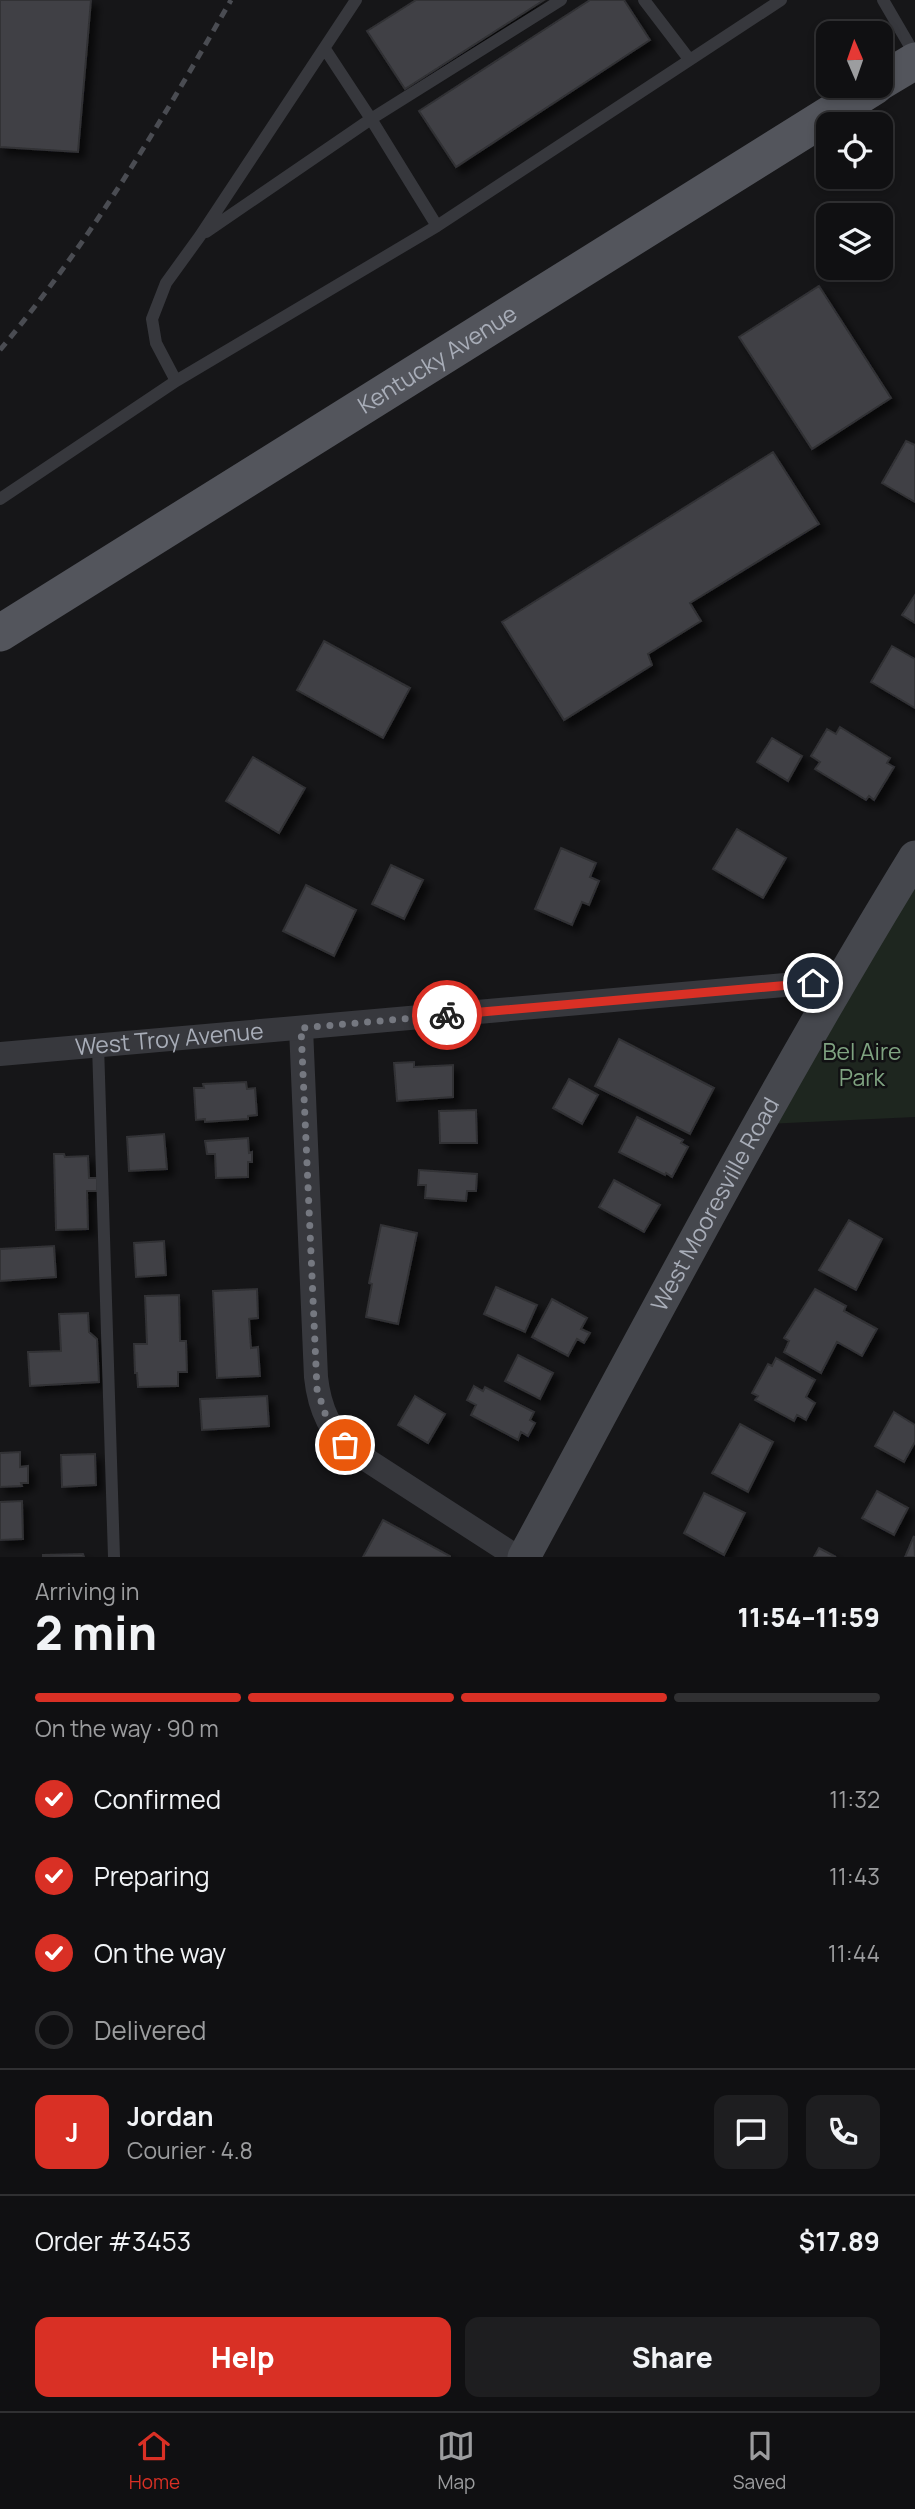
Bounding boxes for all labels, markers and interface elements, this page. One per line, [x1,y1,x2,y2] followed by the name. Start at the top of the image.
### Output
[816,21,892,98] north arrow
[816,21,893,280] map controls
[816,112,893,189] button: locate
[816,203,893,280] button: layers
[351,297,523,420] street label: Kentucky Avenue
[783,953,843,1013] pin
[794,964,832,1002] icon: home
[412,980,482,1050] courier
[428,996,466,1034] icon: bike
[74,1014,265,1062] street label: West Troy Avenue
[823,1035,901,1093] park label: Bel Aire Park
[642,1091,786,1317] street label: West Mooresville Road
[315,1415,375,1475] pin
[326,1426,364,1464] icon: bag
[35,1575,140,1607] text: Arriving in
[737,1599,880,1635] text: 11:54–11:59
[35,1601,157,1664] text: 2 min
[35,1712,219,1744] text: On the way · 90 m
[35,1780,73,1818] icon: check
[94,1781,221,1817] text: Confirmed
[829,1783,880,1815] text: 11:32
[35,1857,73,1895] icon: check
[94,1858,210,1894] text: Preparing
[829,1860,880,1892] text: 11:43
[35,1934,73,1972] icon: check
[94,1935,226,1971] text: On the way
[828,1937,880,1969] text: 11:44
[94,2012,206,2048] text: Delivered
[714,2095,788,2169] button: chat
[806,2095,880,2169] button: phone
[127,2098,213,2134] text: Jordan
[65,2114,79,2150] text: J
[127,2134,253,2166] text: Courier · 4.8
[35,2223,191,2259] text: Order #3453
[799,2223,880,2259] text: $17.89
[35,2317,451,2397] button: Help
[465,2317,880,2397] button: Share
[129,2427,180,2495] tab: Home
[437,2427,475,2495] tab: Map
[733,2427,786,2495] tab: Saved

